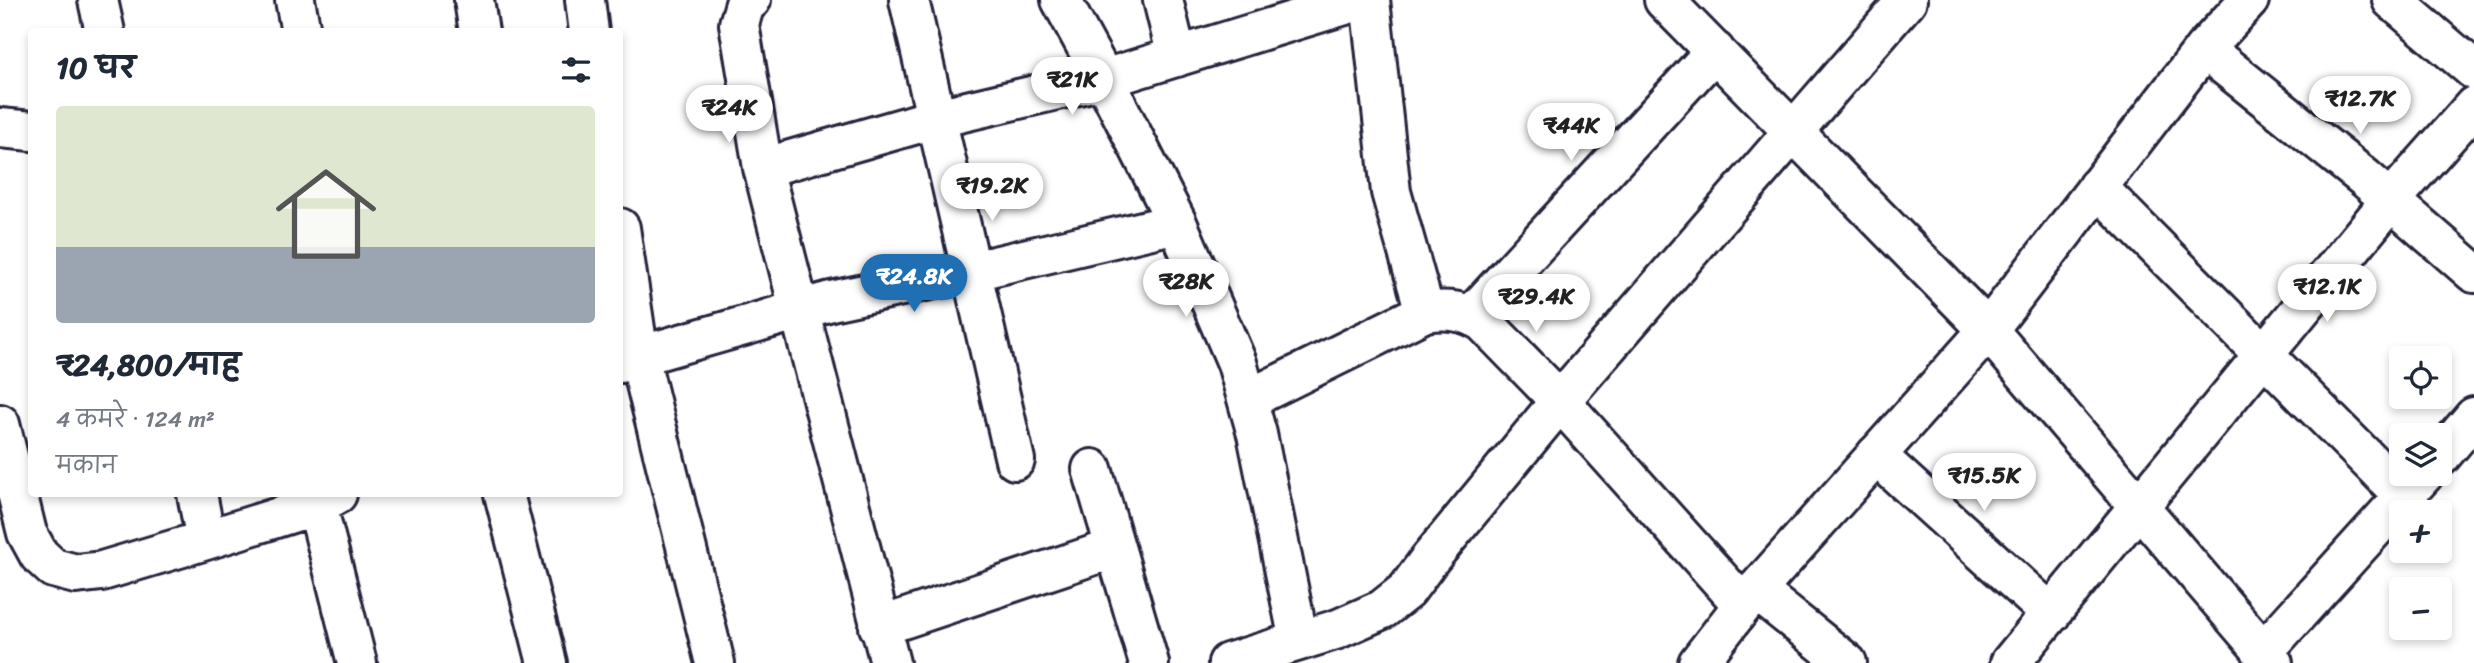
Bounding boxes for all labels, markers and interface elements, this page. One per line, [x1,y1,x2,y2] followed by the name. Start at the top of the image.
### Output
[56,41,136,95] text: 10 घर
[557,51,595,89] icon: filters
[1031,58,1113,117] pin: ₹21K
[1047,59,1097,100] text: ₹21K
[2303,76,2417,136] pin: ₹12.7K
[2325,78,2395,119] text: ₹12.7K
[688,86,770,145] pin: ₹24K
[702,87,756,128] text: ₹24K
[1530,104,1612,163] pin: ₹44K
[1543,105,1599,146] text: ₹44K
[263,151,389,277] icon: home
[935,164,1049,223] pin: ₹19.2K
[956,165,1028,206] text: ₹19.2K
[857,254,971,314] pin: ₹24.8K
[876,256,952,297] text: ₹24.8K
[1145,260,1227,319] pin: ₹28K
[1159,261,1213,302] text: ₹28K
[2270,264,2384,324] pin: ₹12.1K
[2294,266,2360,307] text: ₹12.1K
[1479,274,1593,334] pin: ₹29.4K
[1498,276,1574,317] text: ₹29.4K
[56,338,241,392] text: ₹24,800/माह
[2389,346,2452,640] map controls
[2389,346,2452,409] button: locate
[56,399,215,440] text: 4 कमरे · 124 m²
[2389,423,2452,486] button: layers
[56,445,117,486] text: मकान
[1927,454,2041,513] pin: ₹15.5K
[1948,455,2020,496] text: ₹15.5K
[2389,500,2452,563] button: +
[2389,577,2452,640] button: −

